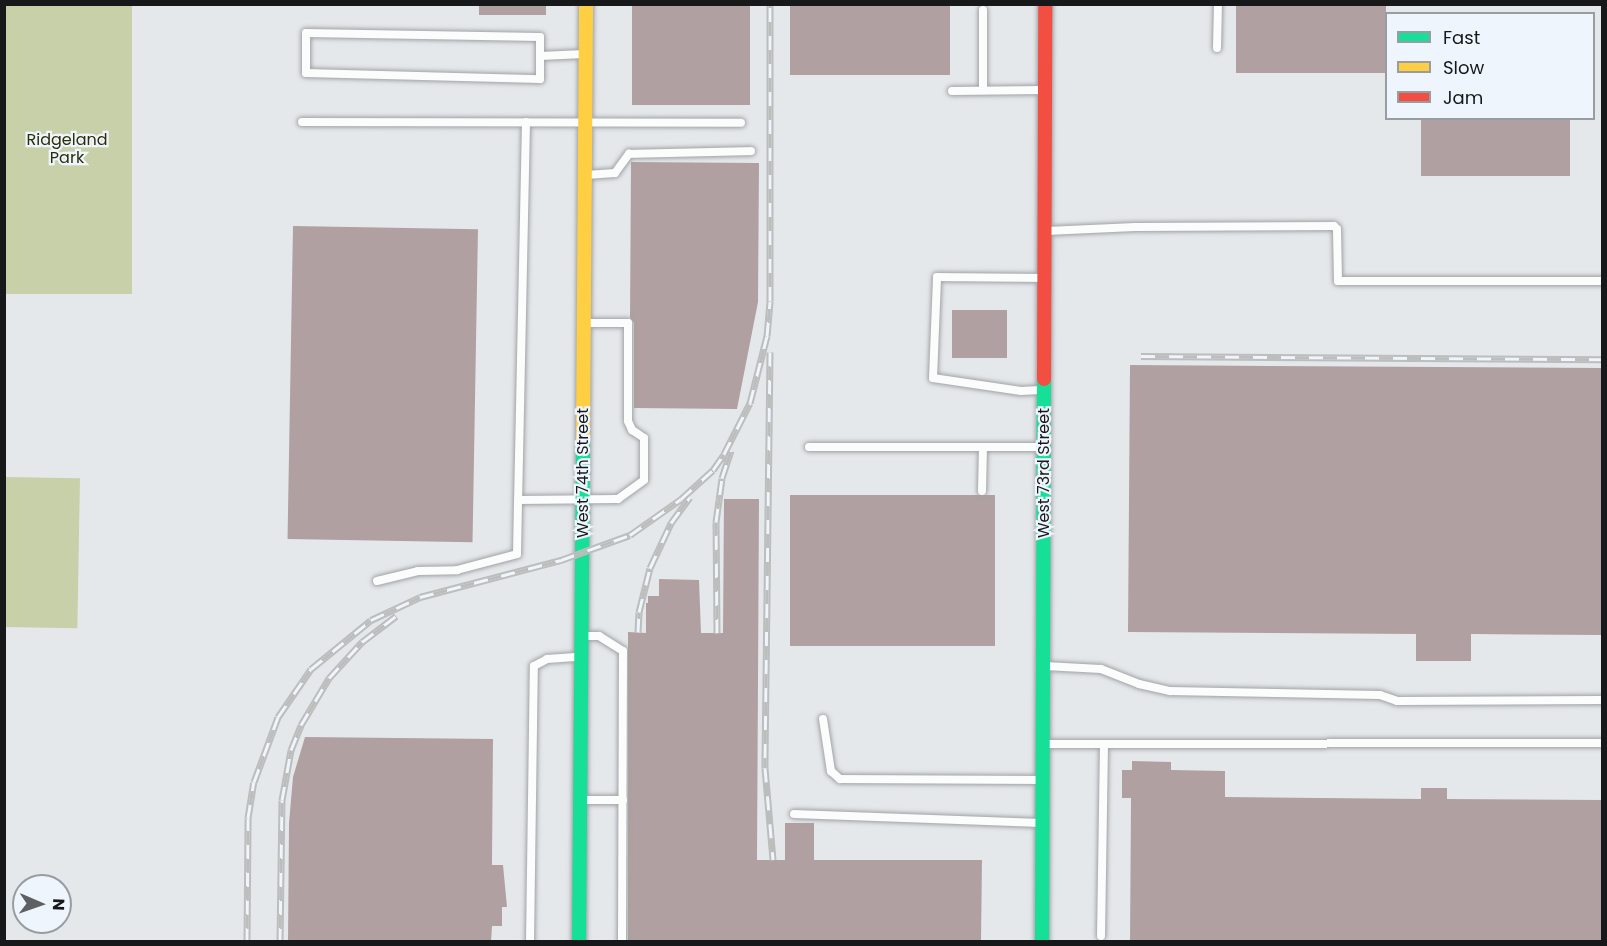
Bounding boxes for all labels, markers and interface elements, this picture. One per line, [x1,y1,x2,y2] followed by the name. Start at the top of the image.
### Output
[1385,12,1595,120] legend
[1443,25,1480,50] text: Fast
[1443,55,1484,80] text: Slow
[1443,85,1483,110] text: Jam
[26,130,108,168] park label: Ridgeland Park
[573,408,593,538] street label: West 74th Street
[1034,408,1054,538] street label: West 73rd Street
[12,874,72,934] north arrow
[47,898,70,911] text: N

